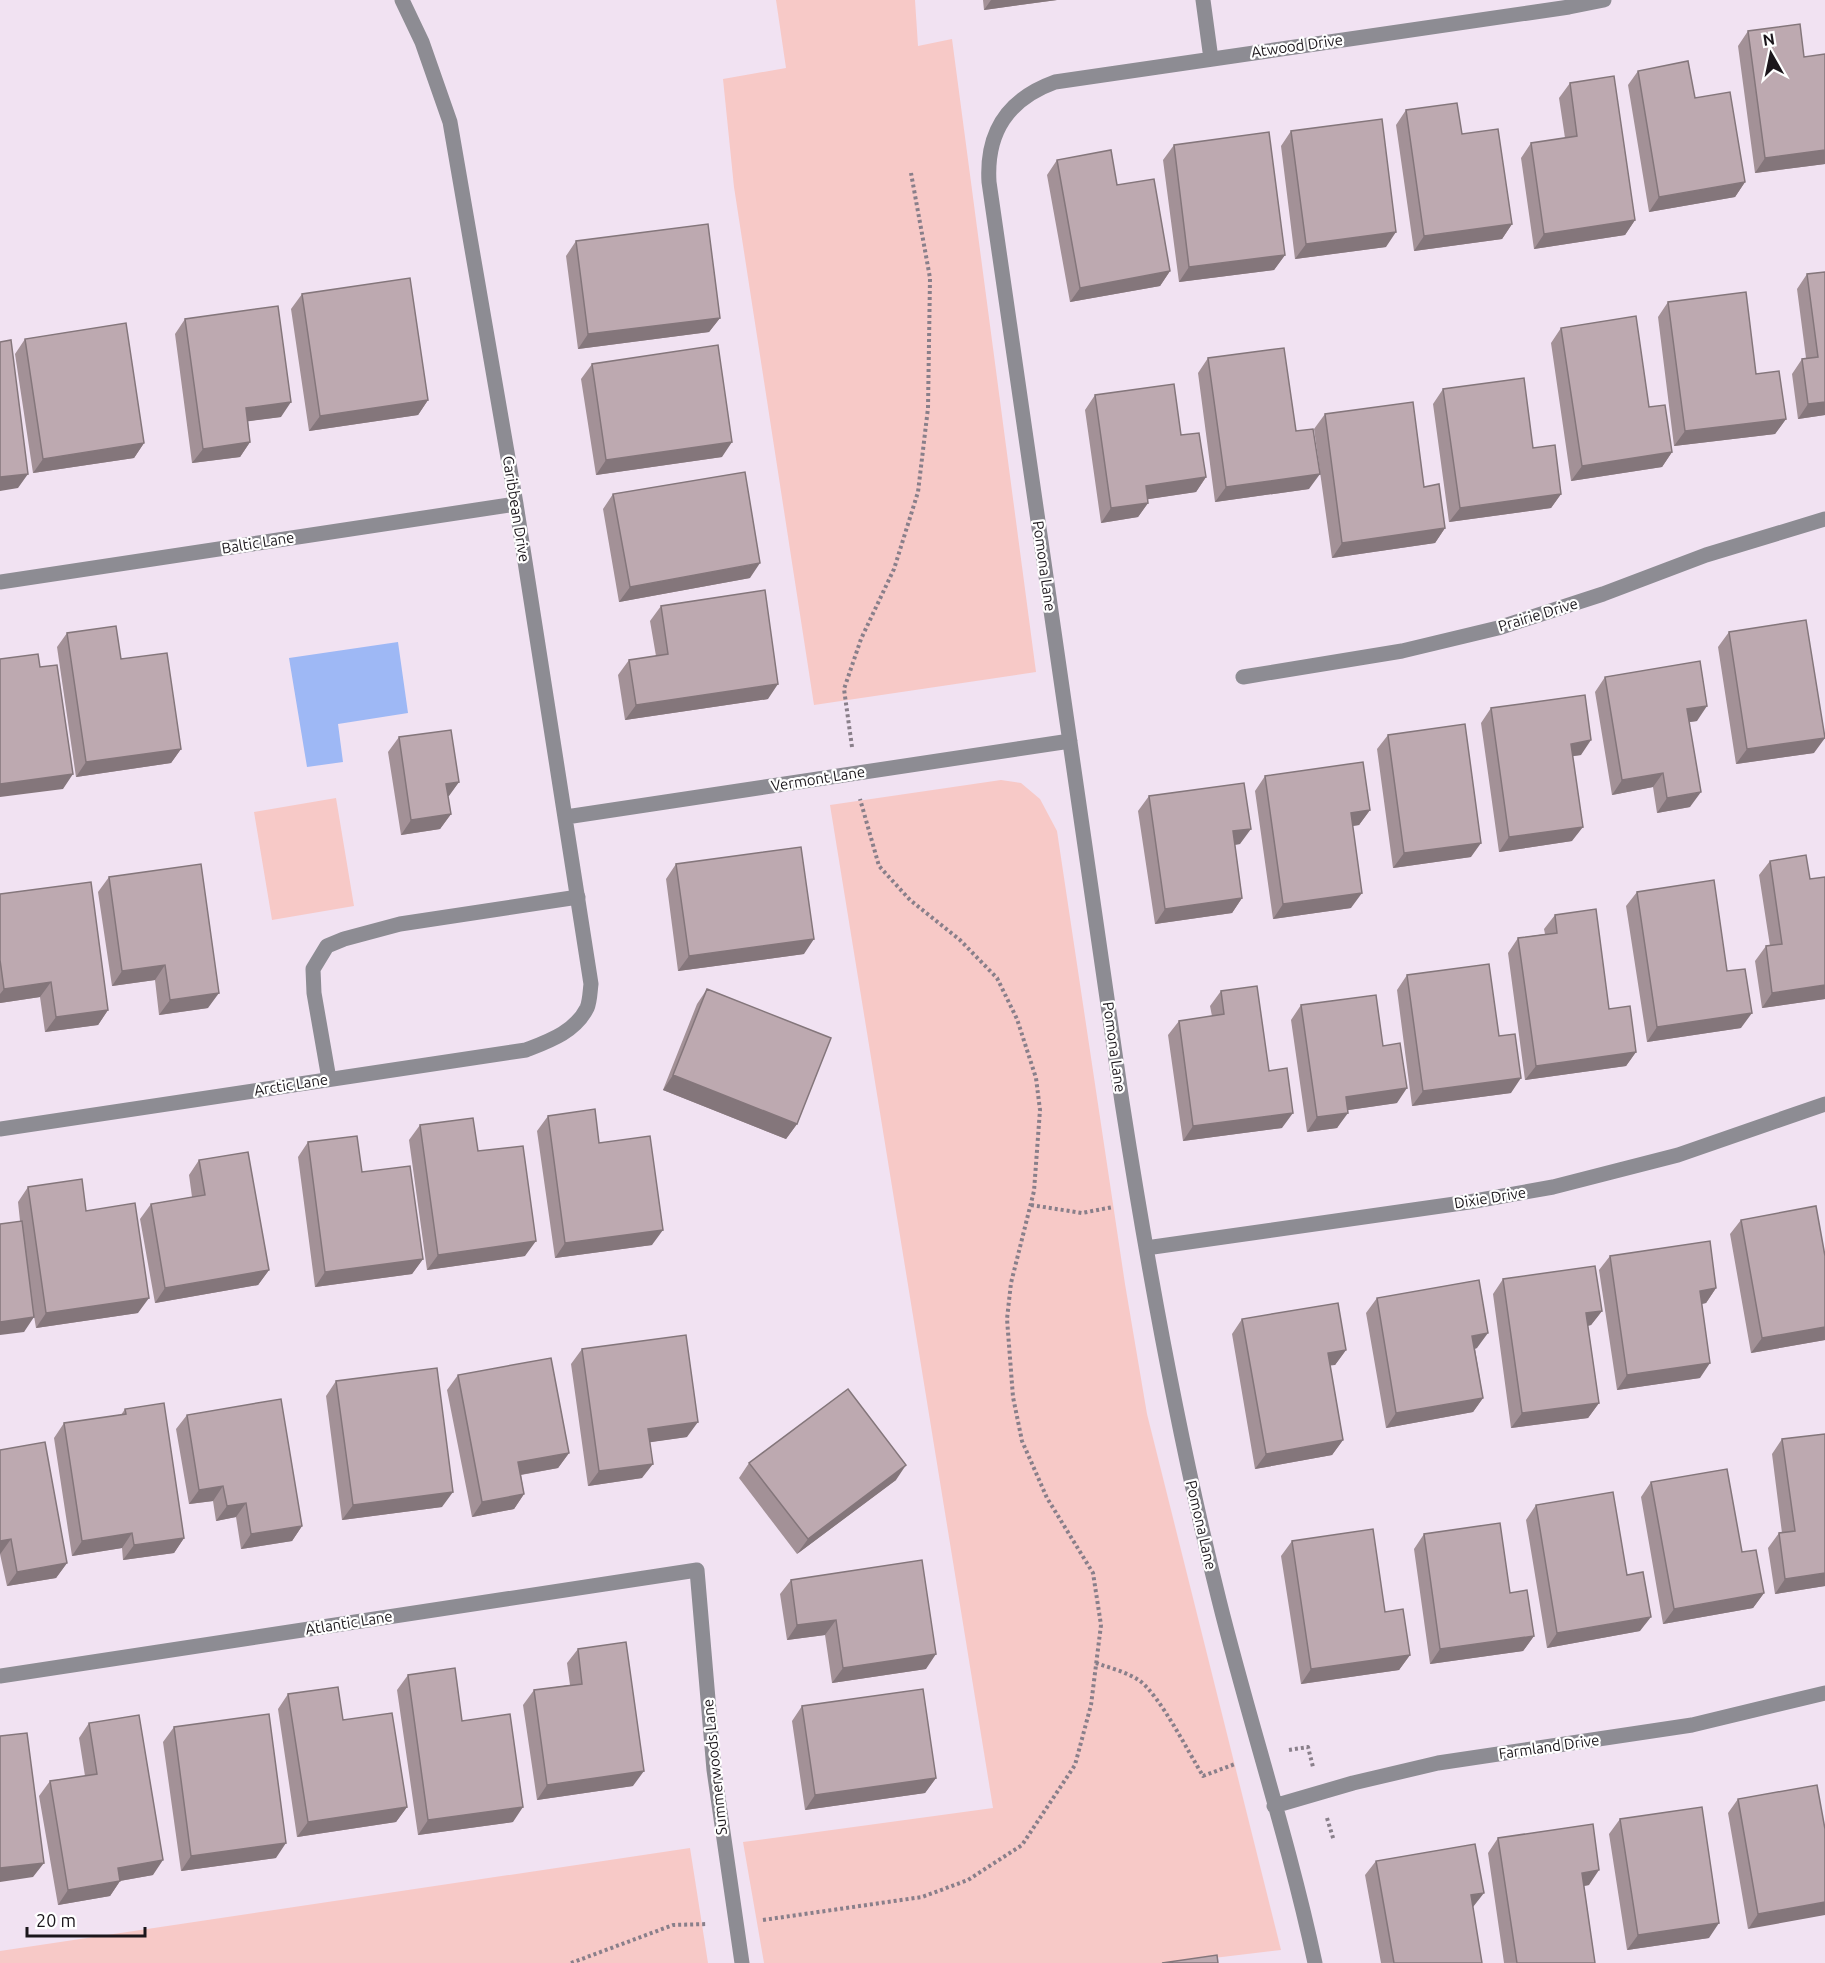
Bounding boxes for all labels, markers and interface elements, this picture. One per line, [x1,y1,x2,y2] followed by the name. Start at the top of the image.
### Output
[1741,24,1801,84] north arrow
[1761,29,1776,49] text: N
[1250,31,1344,60] street label: Atwood Drive
[500,455,533,563] street label: Caribbean Drive
[1030,520,1059,612] street label: Pomona Lane
[220,528,295,557] street label: Baltic Lane
[1496,594,1580,635] street label: Prairie Drive
[770,763,866,794] street label: Vermont Lane
[1100,1001,1129,1093] street label: Pomona Lane
[253,1070,329,1099] street label: Arctic Lane
[1453,1183,1527,1212] street label: Dixie Drive
[1183,1479,1220,1571] street label: Pomona Lane
[304,1607,394,1638] street label: Atlantic Lane
[699,1698,730,1836] street label: Summerwoods Lane
[1497,1731,1600,1762] street label: Farmland Drive
[27,1900,146,1938] scale bar
[36,1910,76,1930] text: 20 m

